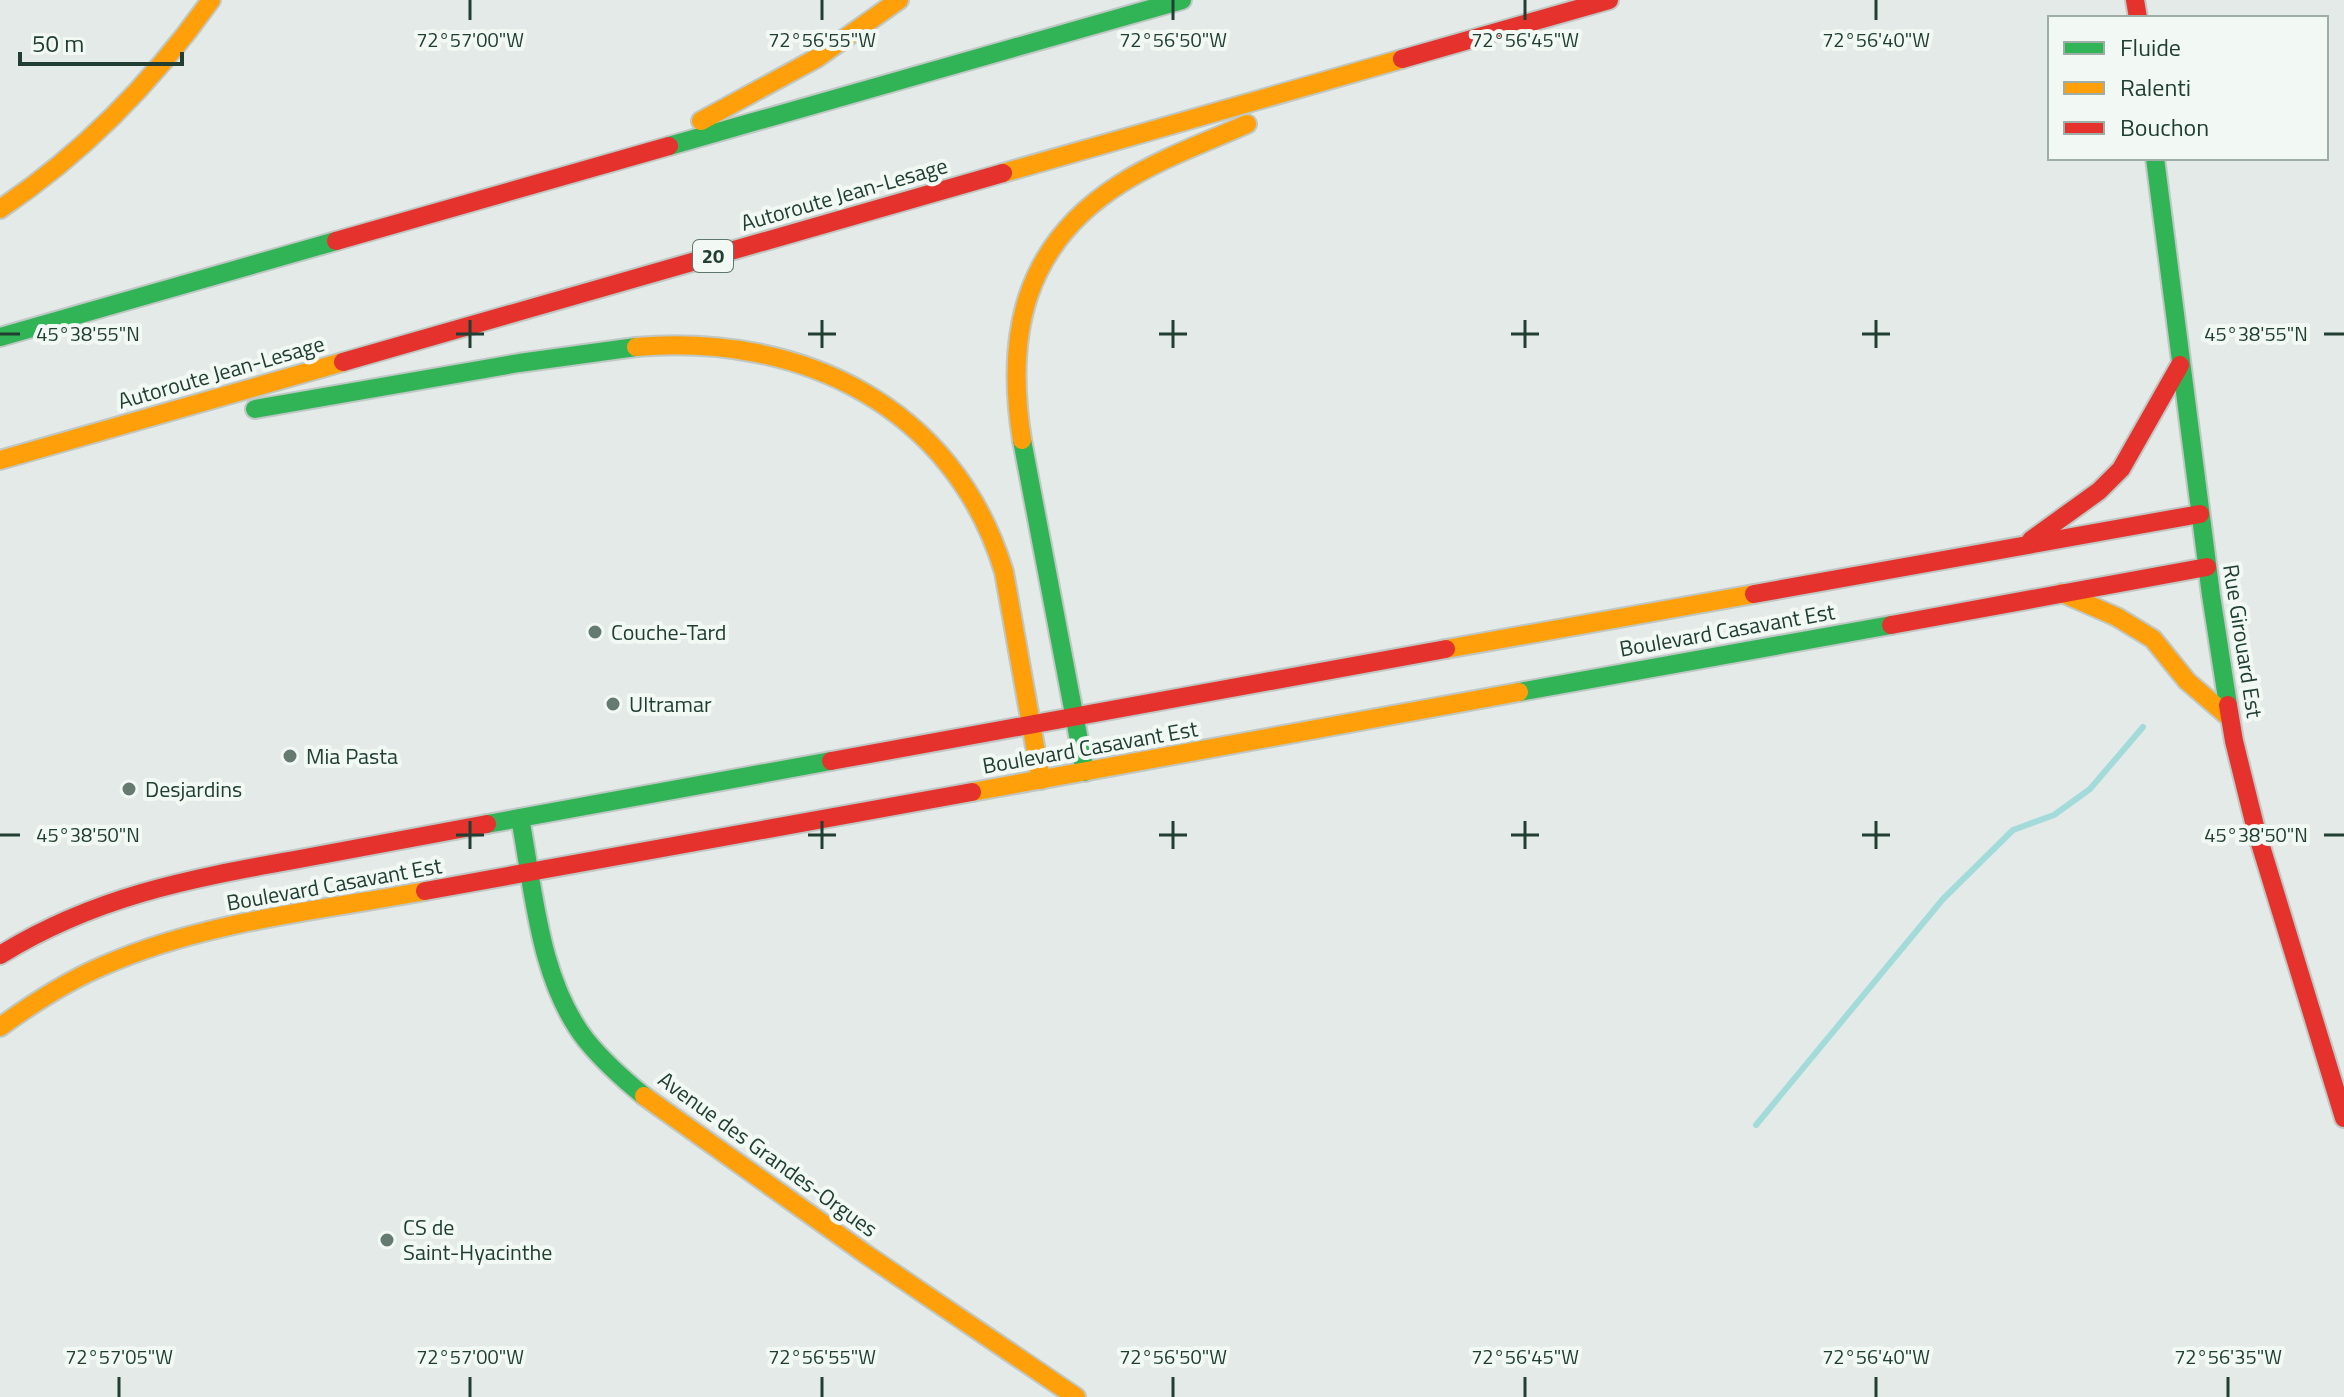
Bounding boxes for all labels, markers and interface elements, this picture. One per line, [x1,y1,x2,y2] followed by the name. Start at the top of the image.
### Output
[20,16,182,66] scale bar
[2048,16,2328,160] legend
[416,24,524,55] text: 72°57'00"W
[768,24,876,55] text: 72°56'55"W
[1119,24,1227,55] text: 72°56'50"W
[1471,24,1579,55] text: 72°56'45"W
[1822,24,1930,55] text: 72°56'40"W
[32,25,84,61] text: 50 m
[2120,29,2181,65] text: Fluide
[2120,69,2191,105] text: Ralenti
[2120,109,2209,145] text: Bouchon
[737,148,951,240] street label: Autoroute Jean-Lesage
[693,240,733,272] road number: 20
[36,318,140,349] text: 45°38'55"N
[2204,318,2308,349] text: 45°38'55"N
[114,326,328,418] street label: Autoroute Jean-Lesage
[2214,562,2272,721] street label: Rue Girouard Est
[1617,594,1838,666] street label: Boulevard Casavant Est
[611,615,726,649] place label: Couche-Tard
[586,623,604,641] marker: Couche-Tard
[629,687,712,721] place label: Ultramar
[604,695,622,713] marker: Ultramar
[980,711,1201,783] street label: Boulevard Casavant Est
[306,739,398,773] place label: Mia Pasta
[281,747,299,765] marker: Mia Pasta
[145,772,242,806] place label: Desjardins
[120,780,138,798] marker: Desjardins
[36,819,140,850] text: 45°38'50"N
[2204,819,2308,850] text: 45°38'50"N
[224,848,445,920] street label: Boulevard Casavant Est
[651,1063,885,1245] street label: Avenue des Grandes-Orgues
[403,1210,552,1269] place label: CS de Saint-Hyacinthe
[378,1231,396,1249] marker: CS de Saint-Hyacinthe
[65,1341,173,1372] text: 72°57'05"W
[416,1341,524,1372] text: 72°57'00"W
[768,1341,876,1372] text: 72°56'55"W
[1119,1341,1227,1372] text: 72°56'50"W
[1471,1341,1579,1372] text: 72°56'45"W
[1822,1341,1930,1372] text: 72°56'40"W
[2174,1341,2282,1372] text: 72°56'35"W

